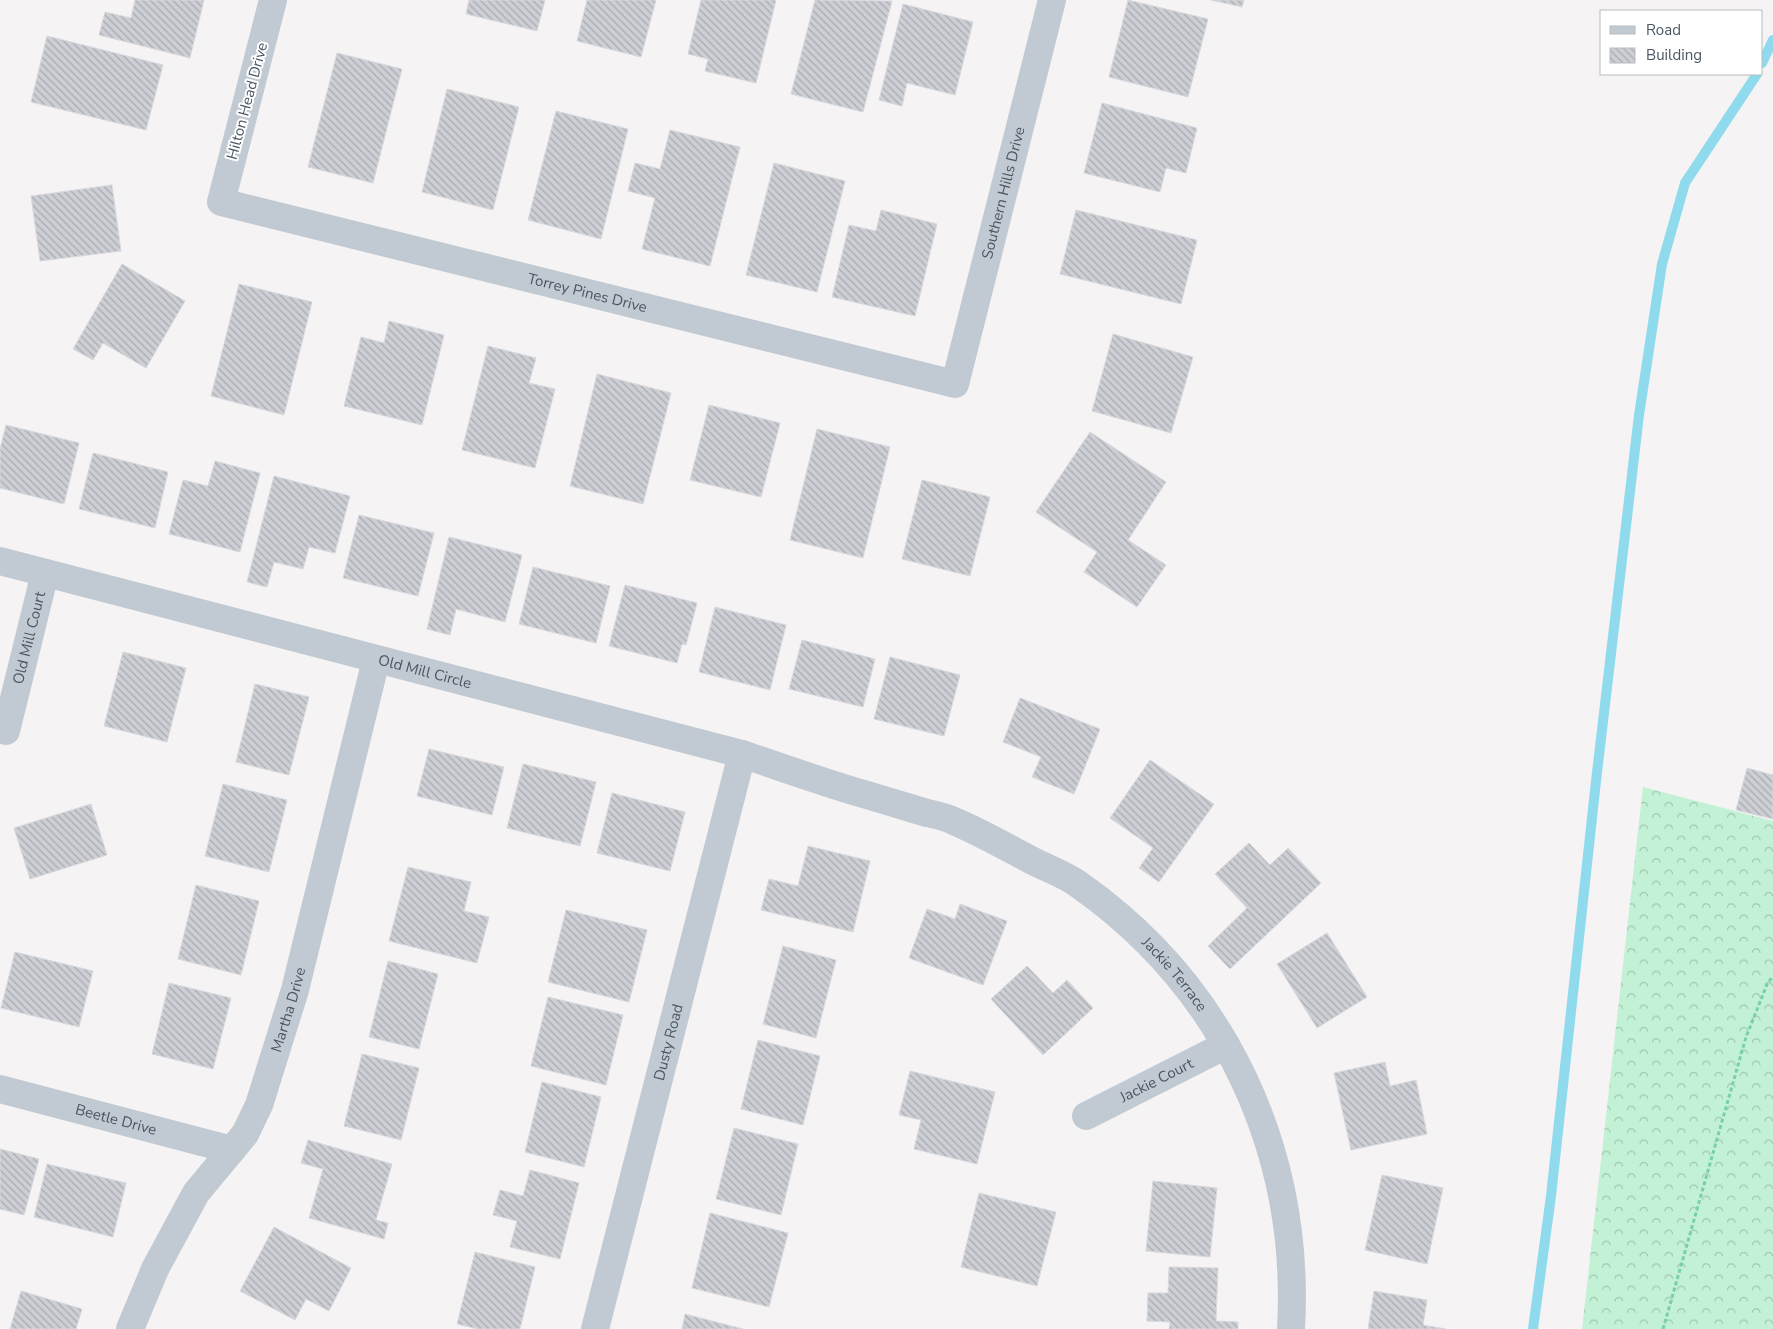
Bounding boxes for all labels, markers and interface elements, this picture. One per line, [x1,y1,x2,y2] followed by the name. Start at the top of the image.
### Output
[1600,10,1763,75] legend
[1646,20,1681,40] text: Road
[222,40,272,162] street label: Hilton Head Drive
[1646,45,1702,65] text: Building
[977,124,1030,261] street label: Southern Hills Drive
[525,268,649,317] street label: Torrey Pines Drive
[8,589,50,686] street label: Old Mill Court
[376,650,474,693] street label: Old Mill Circle
[1137,932,1212,1015] street label: Jackie Terrace
[266,965,310,1055] street label: Martha Drive
[649,1002,688,1083] street label: Dusty Road
[1115,1053,1197,1108] street label: Jackie Court
[73,1099,159,1140] street label: Beetle Drive

